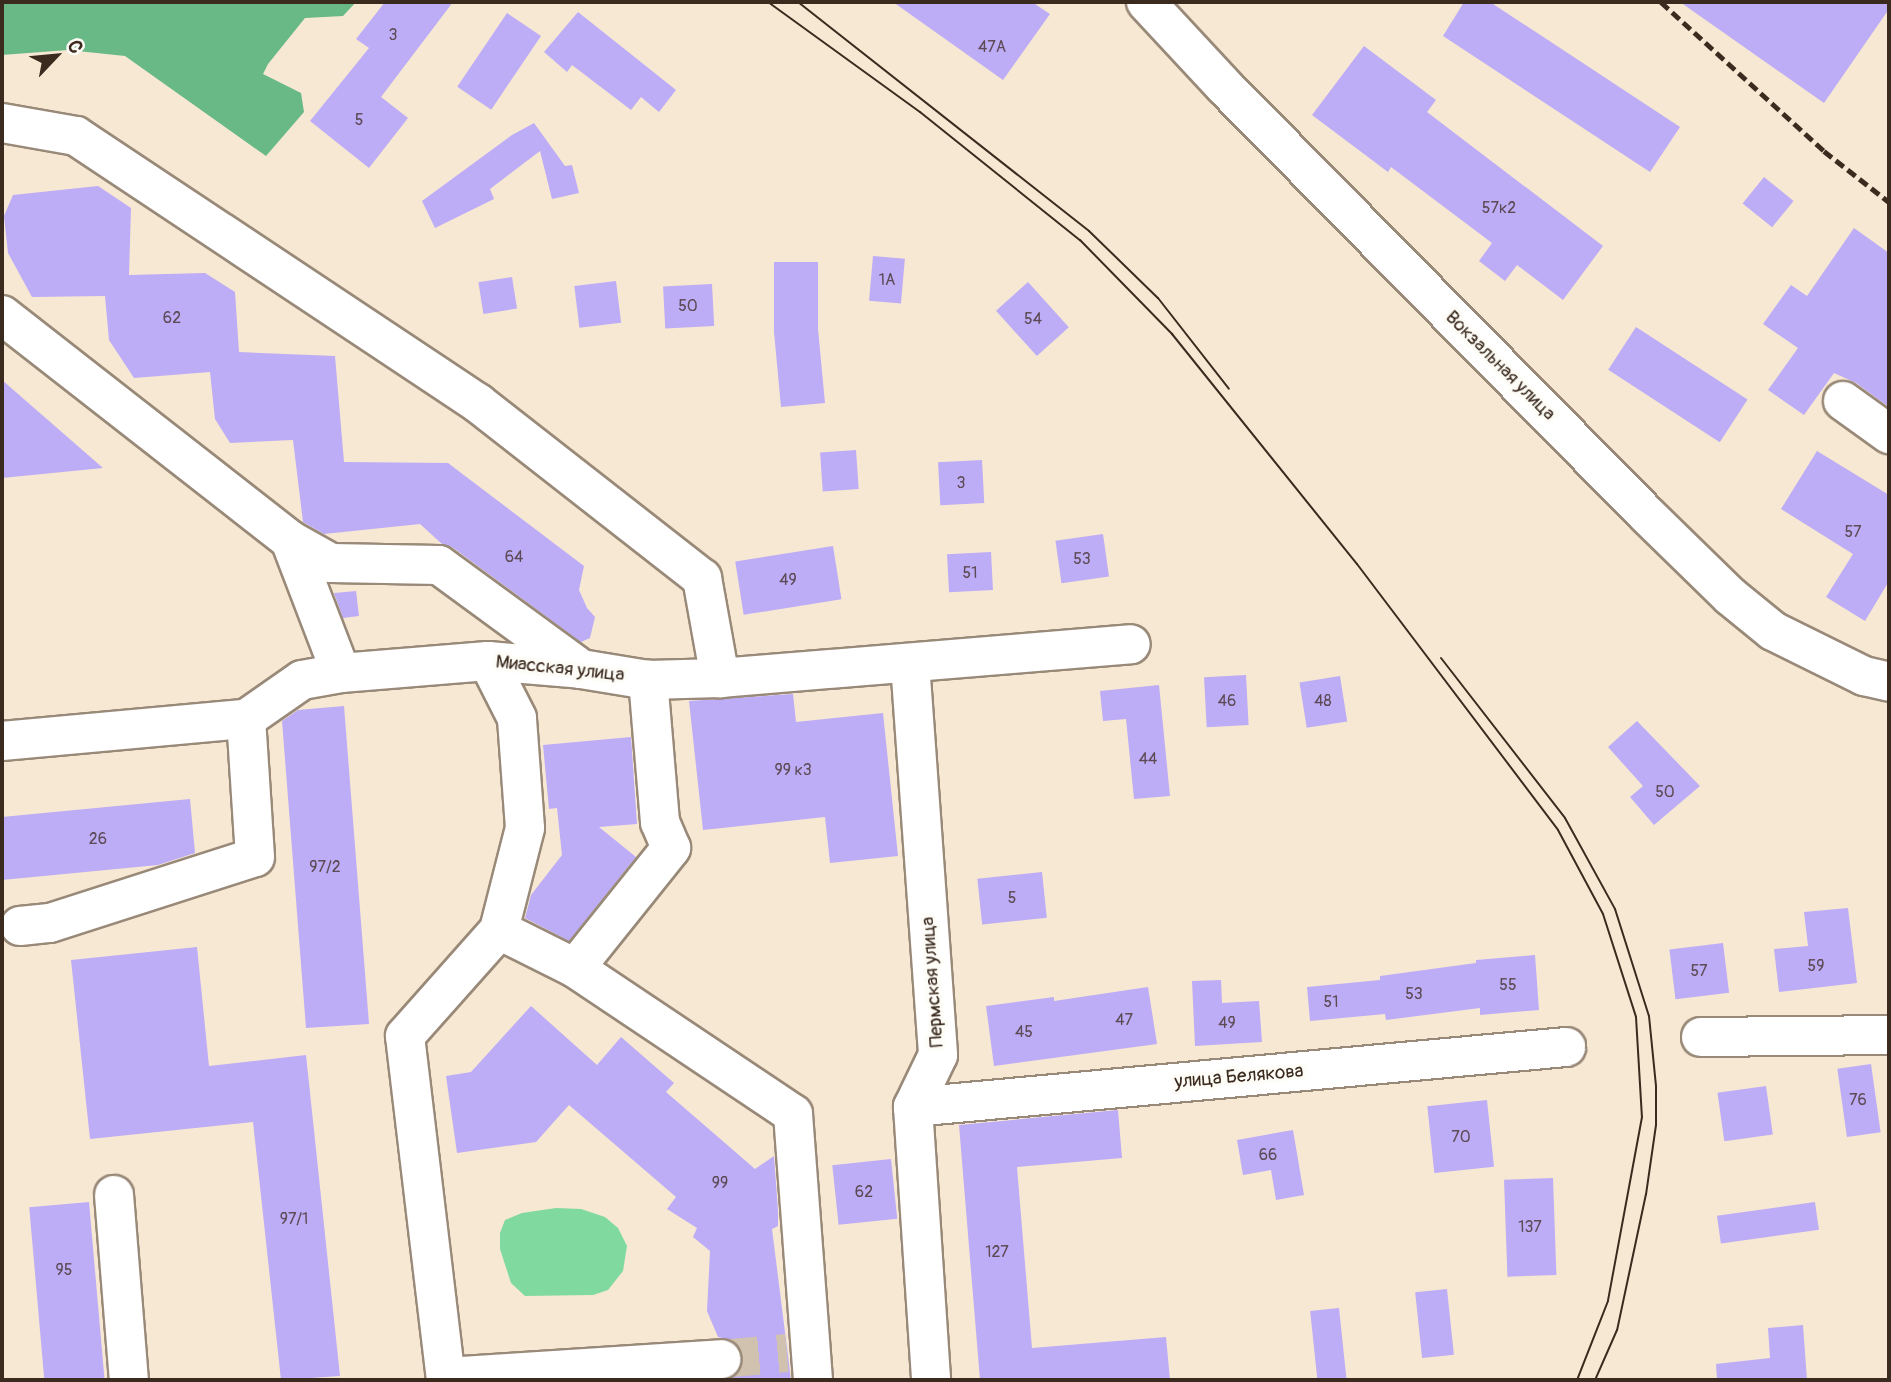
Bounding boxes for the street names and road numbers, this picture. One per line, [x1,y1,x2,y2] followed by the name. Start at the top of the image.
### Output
[1440,306,1560,426] street label: Вокзальная улица
[495,651,625,687] street label: Миасская улица
[917,916,949,1048] street label: Пермская улица
[1174,1060,1304,1094] street label: улица Белякова

